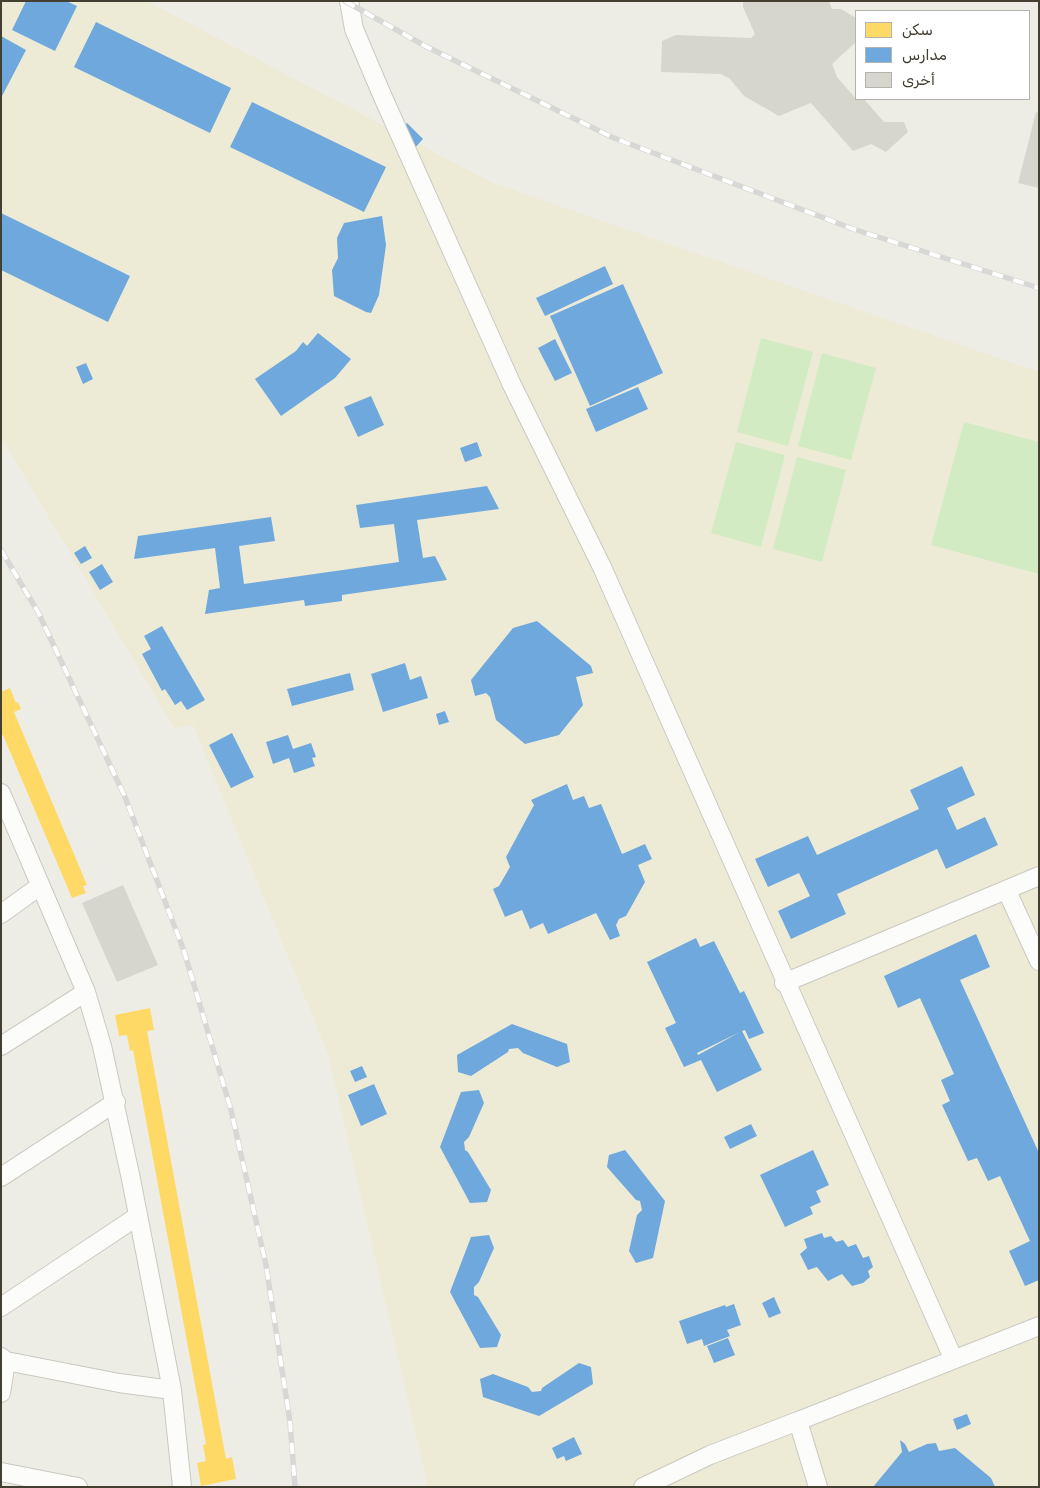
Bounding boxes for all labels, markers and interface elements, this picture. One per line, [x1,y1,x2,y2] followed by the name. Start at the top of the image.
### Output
[855,10,1030,100] legend
[902,21,933,39] text: سكن
[902,46,947,64] text: مدارس
[902,71,935,89] text: أخرى

